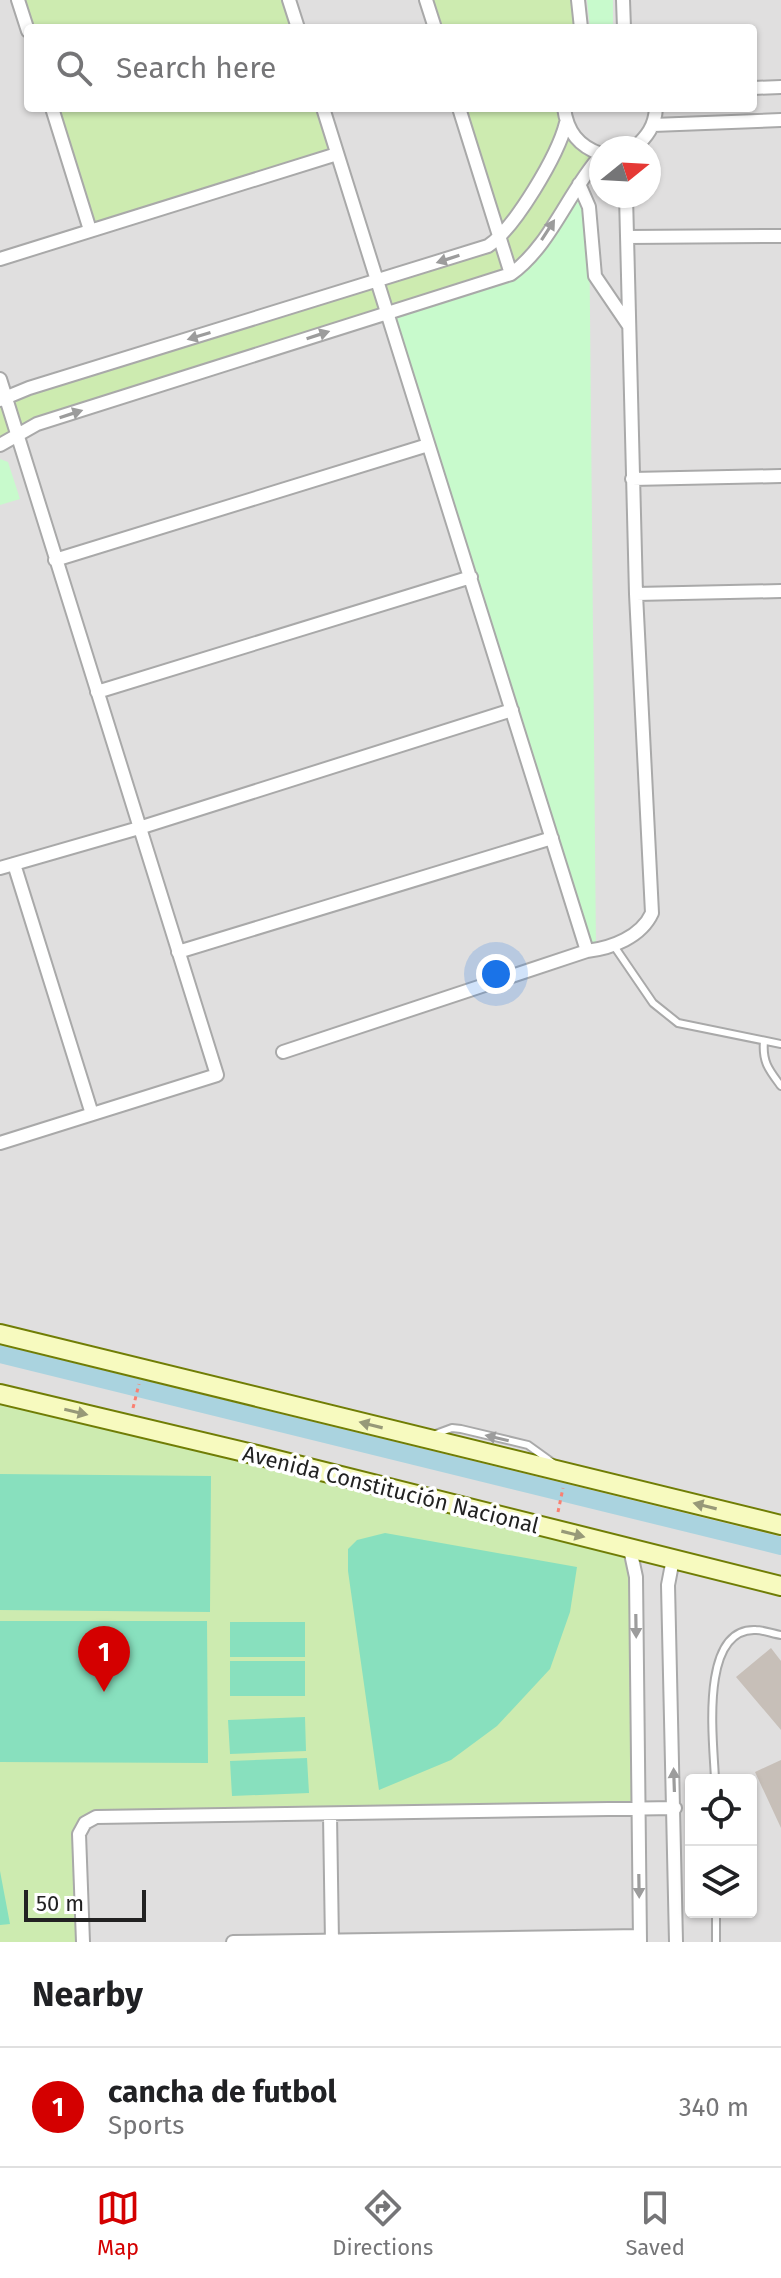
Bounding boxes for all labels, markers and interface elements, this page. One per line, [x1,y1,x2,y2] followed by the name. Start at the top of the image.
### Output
[24,24,757,112] search box
[52,46,96,90] icon: search
[116,50,276,86] text: Search here
[589,136,661,208] north arrow
[541,220,556,241] one-way arrow
[435,253,459,266] one-way arrow
[307,328,331,340] one-way arrow
[187,330,211,343] one-way arrow
[59,407,83,419] one-way arrow
[476,954,516,994] your location
[64,1406,89,1419] one-way arrow
[358,1418,383,1430] one-way arrow
[485,1431,510,1443] one-way arrow
[240,1440,542,1539] street label: Avenida Constitución Nacional
[693,1500,718,1512] one-way arrow
[561,1529,586,1541] one-way arrow
[630,1614,642,1639] one-way arrow
[78,1626,130,1692] pin: 1
[668,1767,681,1792] one-way arrow
[685,1774,757,1918] map controls
[685,1774,757,1846] button: locate
[685,1846,757,1918] button: layers
[633,1874,646,1899] one-way arrow
[24,1886,146,1922] scale bar
[36,1890,84,1917] text: 50 m
[32,1974,143,2015] text: Nearby
[108,2074,336,2110] text: cancha de futbol
[52,2092,64,2123] text: 1
[679,2092,749,2123] text: 340 m
[108,2110,184,2141] text: Sports
[96,2186,140,2261] tab: Map
[332,2186,433,2261] tab: Directions
[625,2186,685,2261] tab: Saved

